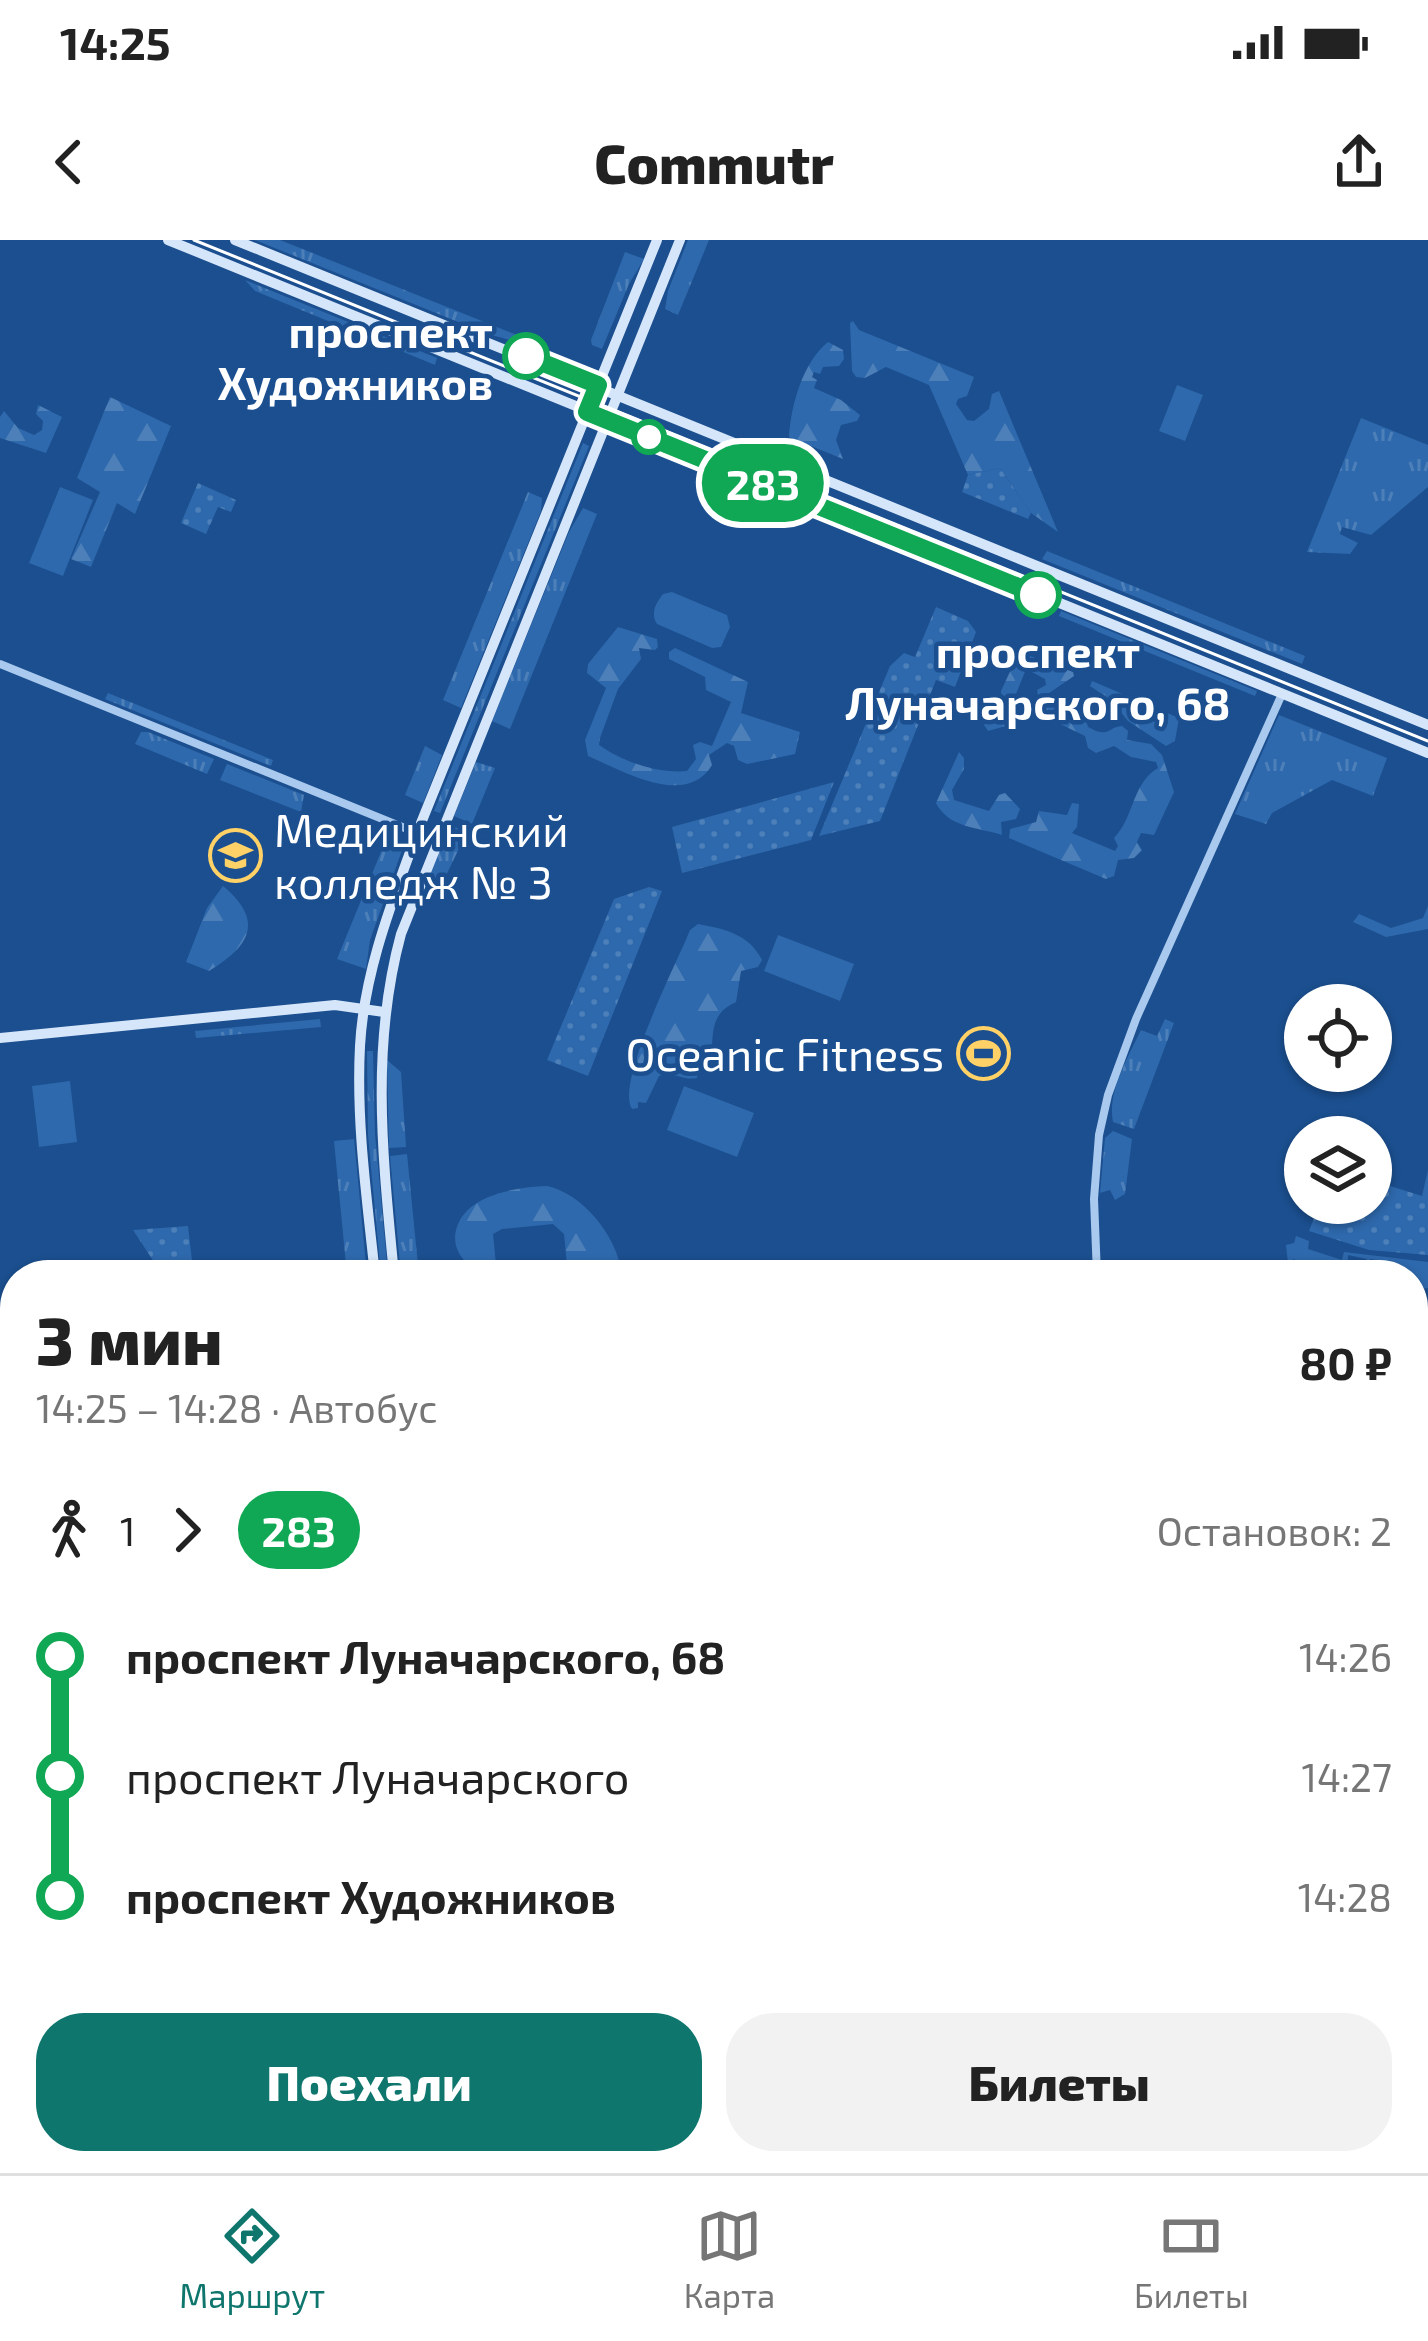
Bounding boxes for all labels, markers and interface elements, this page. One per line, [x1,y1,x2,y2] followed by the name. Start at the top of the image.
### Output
[60,15,171,69] text: 14:25
[36,129,102,195] icon: back
[1326,129,1392,195] icon: share
[594,130,834,195] text: Commutr
[217,303,493,410] place label: проспект Художников
[504,334,548,378] marker: проспект Художников
[633,421,665,453] unlabelled marker
[694,444,832,522] line badge: 283
[726,458,800,508] text: 283
[1016,573,1060,617] marker: проспект Луначарского, 68
[845,623,1231,730] place label: проспект Луначарского, 68
[274,802,569,908] place label: Медицинский колледж № 3
[207,827,263,883] school or university icon: Медицинский колледж № 3
[1284,984,1392,1224] map controls
[1284,984,1392,1092] button: locate
[955,1025,1011,1081] sports icon: Oceanic Fitness
[625,1026,944,1080] place label: Oceanic Fitness
[1284,1116,1392,1224] button: layers
[36,1299,223,1378] text: 3 мин
[1299,1335,1392,1389] text: 80 ₽
[36,1384,438,1431] text: 14:25 – 14:28 · Автобус
[36,1497,102,1563] icon: walk
[154,1497,220,1563] icon: forward
[262,1505,336,1555] text: 283
[120,1507,136,1554] text: 1
[1157,1507,1392,1554] text: Остановок: 2
[126,1629,725,1683] text: проспект Луначарского, 68
[1299,1633,1392,1680] text: 14:26
[126,1749,629,1803] text: проспект Луначарского
[1301,1753,1392,1800] text: 14:27
[126,1869,616,1923] text: проспект Художников
[1298,1873,1392,1920] text: 14:28
[36,2013,702,2151] button: Поехали
[726,2013,1392,2151] button: Билеты
[179,2203,325,2315] tab: Маршрут
[684,2203,775,2315] tab: Карта
[1134,2203,1249,2315] tab: Билеты

